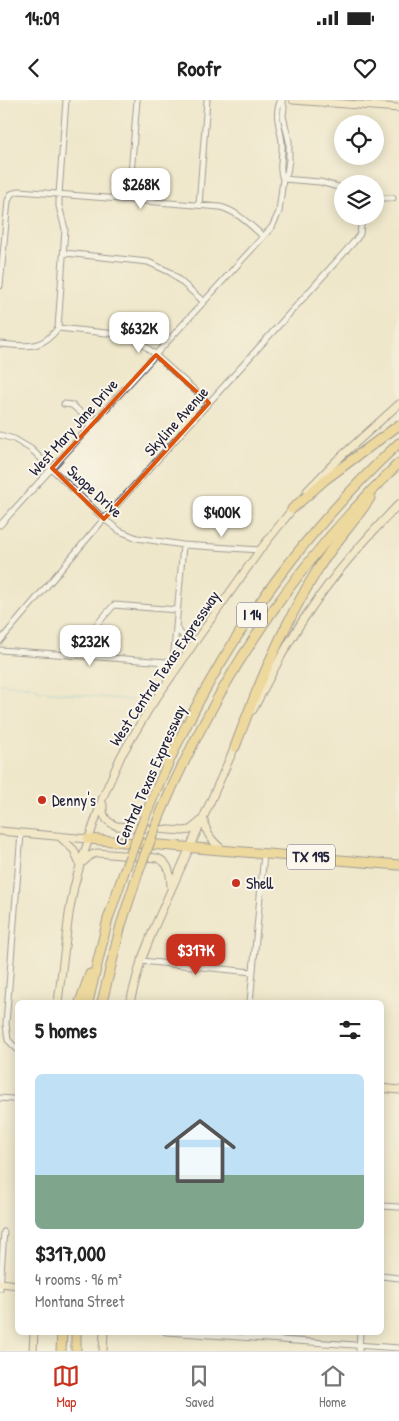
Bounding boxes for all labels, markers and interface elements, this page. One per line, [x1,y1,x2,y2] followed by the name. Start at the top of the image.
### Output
[25,5,59,31] text: 14:09
[177,53,222,83] text: Roofr
[20,54,48,82] icon: back
[351,54,379,82] icon: heart
[334,115,384,225] map controls
[334,115,384,165] button: locate
[106,168,176,210] pin: $268K
[122,173,160,195] text: $268K
[334,175,384,225] button: layers
[104,312,174,354] pin: $632K
[120,317,158,339] text: $632K
[23,373,123,480] street label: West Mary Jane Drive
[139,381,214,460] street label: Skyline Avenue
[63,460,128,523] street label: Swope Drive
[187,496,257,538] pin: $400K
[204,501,240,523] text: $400K
[104,586,225,750] street label: West Central Texas Expressway
[237,602,267,628] road number: I 14
[55,624,125,667] pin: $232K
[71,630,109,652] text: $232K
[109,701,191,849] street label: Central Texas Expressway
[52,789,96,811] place label: Denny's
[36,794,48,806] marker: Denny's
[287,844,335,870] road number: TX 195
[246,872,273,894] place label: Shell
[230,877,242,889] marker: Shell
[161,934,231,976] pin: $317K
[177,939,215,961] text: $317K
[35,1016,97,1045] text: 5 homes
[336,1016,364,1044] icon: filters
[155,1106,245,1196] icon: home
[35,1239,106,1268] text: $317,000
[35,1268,122,1290] text: 4 rooms · 96 m²
[35,1290,124,1312] text: Montana Street
[52,1362,80,1411] tab: Map
[185,1362,214,1411] tab: Saved
[319,1362,347,1411] tab: Home

